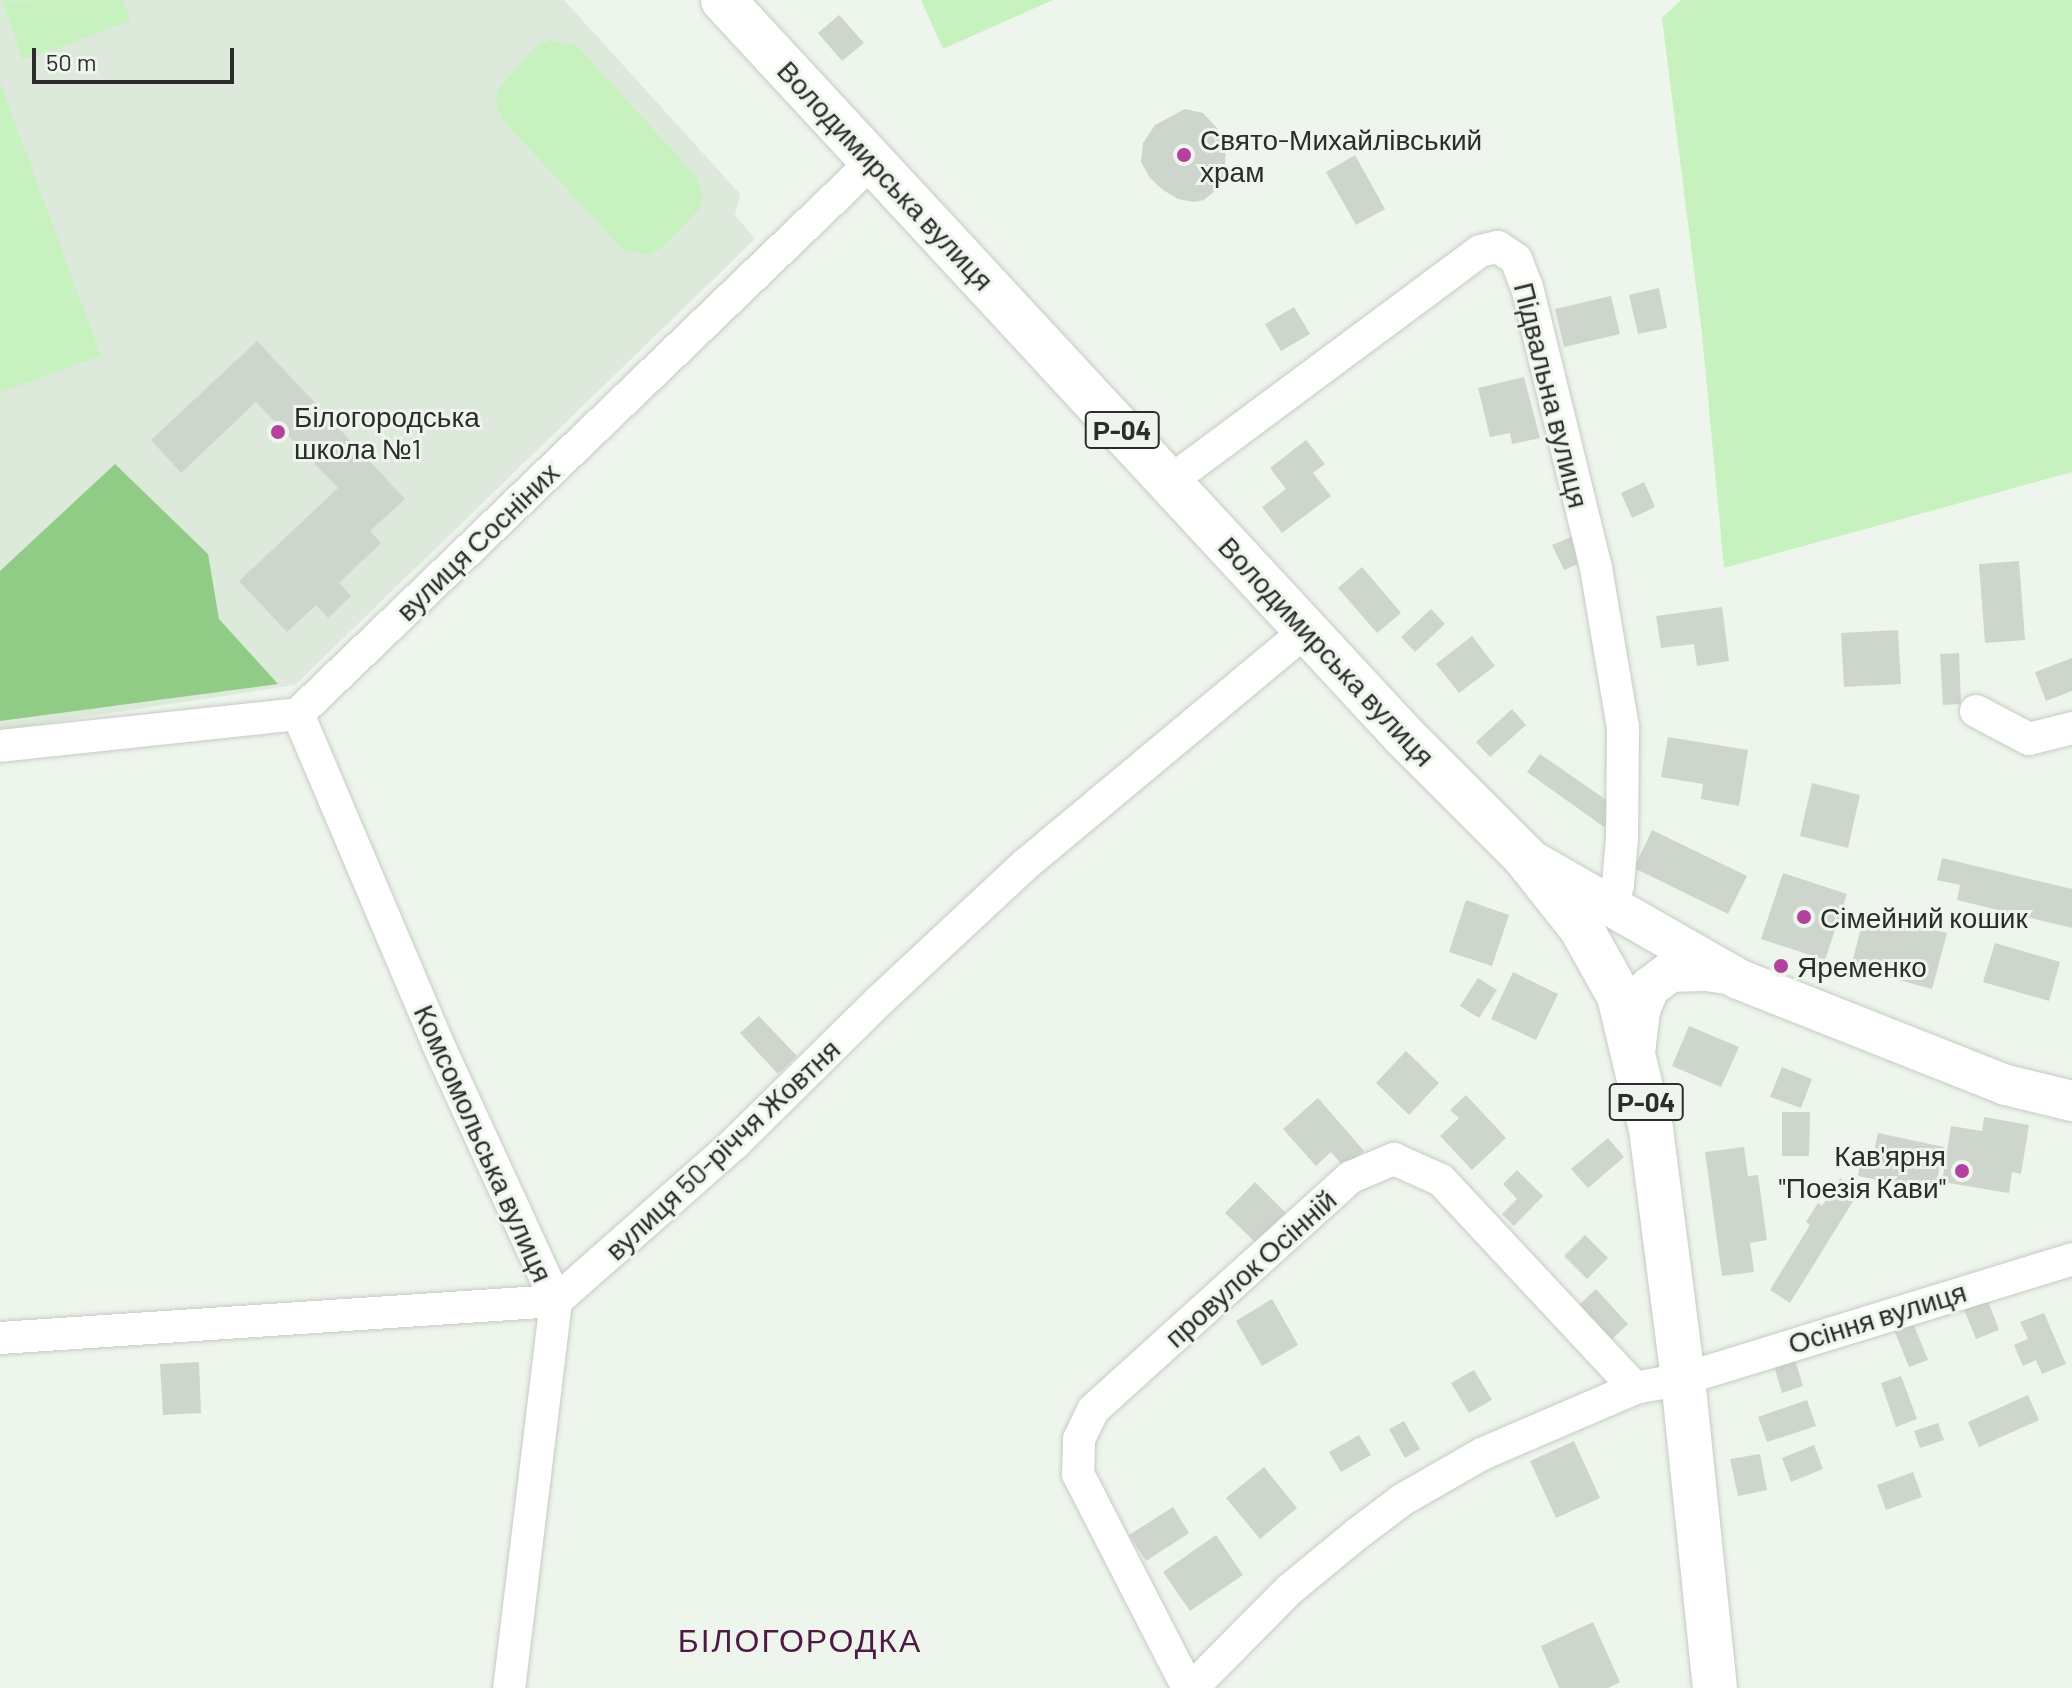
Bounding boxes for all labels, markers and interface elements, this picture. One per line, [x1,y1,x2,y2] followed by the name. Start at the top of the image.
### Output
[36,32,238,82] scale bar
[46,47,97,76] text: 50 m
[771,53,1001,297] street label: Володимирська вулиця
[1200,122,1482,188] place label: Свято-Михайлівський храм
[1175,146,1193,164] marker: Свято-Михайлівський храм
[1508,279,1596,511] street label: Підвальна вулиця
[294,399,480,465] place label: Білогородська школа №1
[1084,408,1160,452] road number: Р-04
[269,423,287,441] marker: Білогородська школа №1
[389,455,565,627] street label: вулиця Сосніних
[1212,529,1442,773] street label: Володимирська вулиця
[1820,900,2028,934] place label: Сімейний кошик
[1795,908,1813,926] marker: Сімейний кошик
[1797,949,1927,983] place label: Яременко
[1772,957,1790,975] marker: Яременко
[408,999,560,1287] street label: Комсомольська вулиця
[598,1032,846,1266] street label: вулиця 50-річчя Жовтня
[1608,1080,1684,1124] road number: Р-04
[1778,1138,1946,1204] place label: Кав'ярня "Поезія Кави"
[1953,1162,1971,1180] marker: Кав'ярня "Поезія Кави"
[1157,1182,1343,1354] street label: провулок Осінній
[1784,1274,1970,1360] street label: Осіння вулиця
[678,1620,922,1658] district label: БІЛОГОРОДКА

